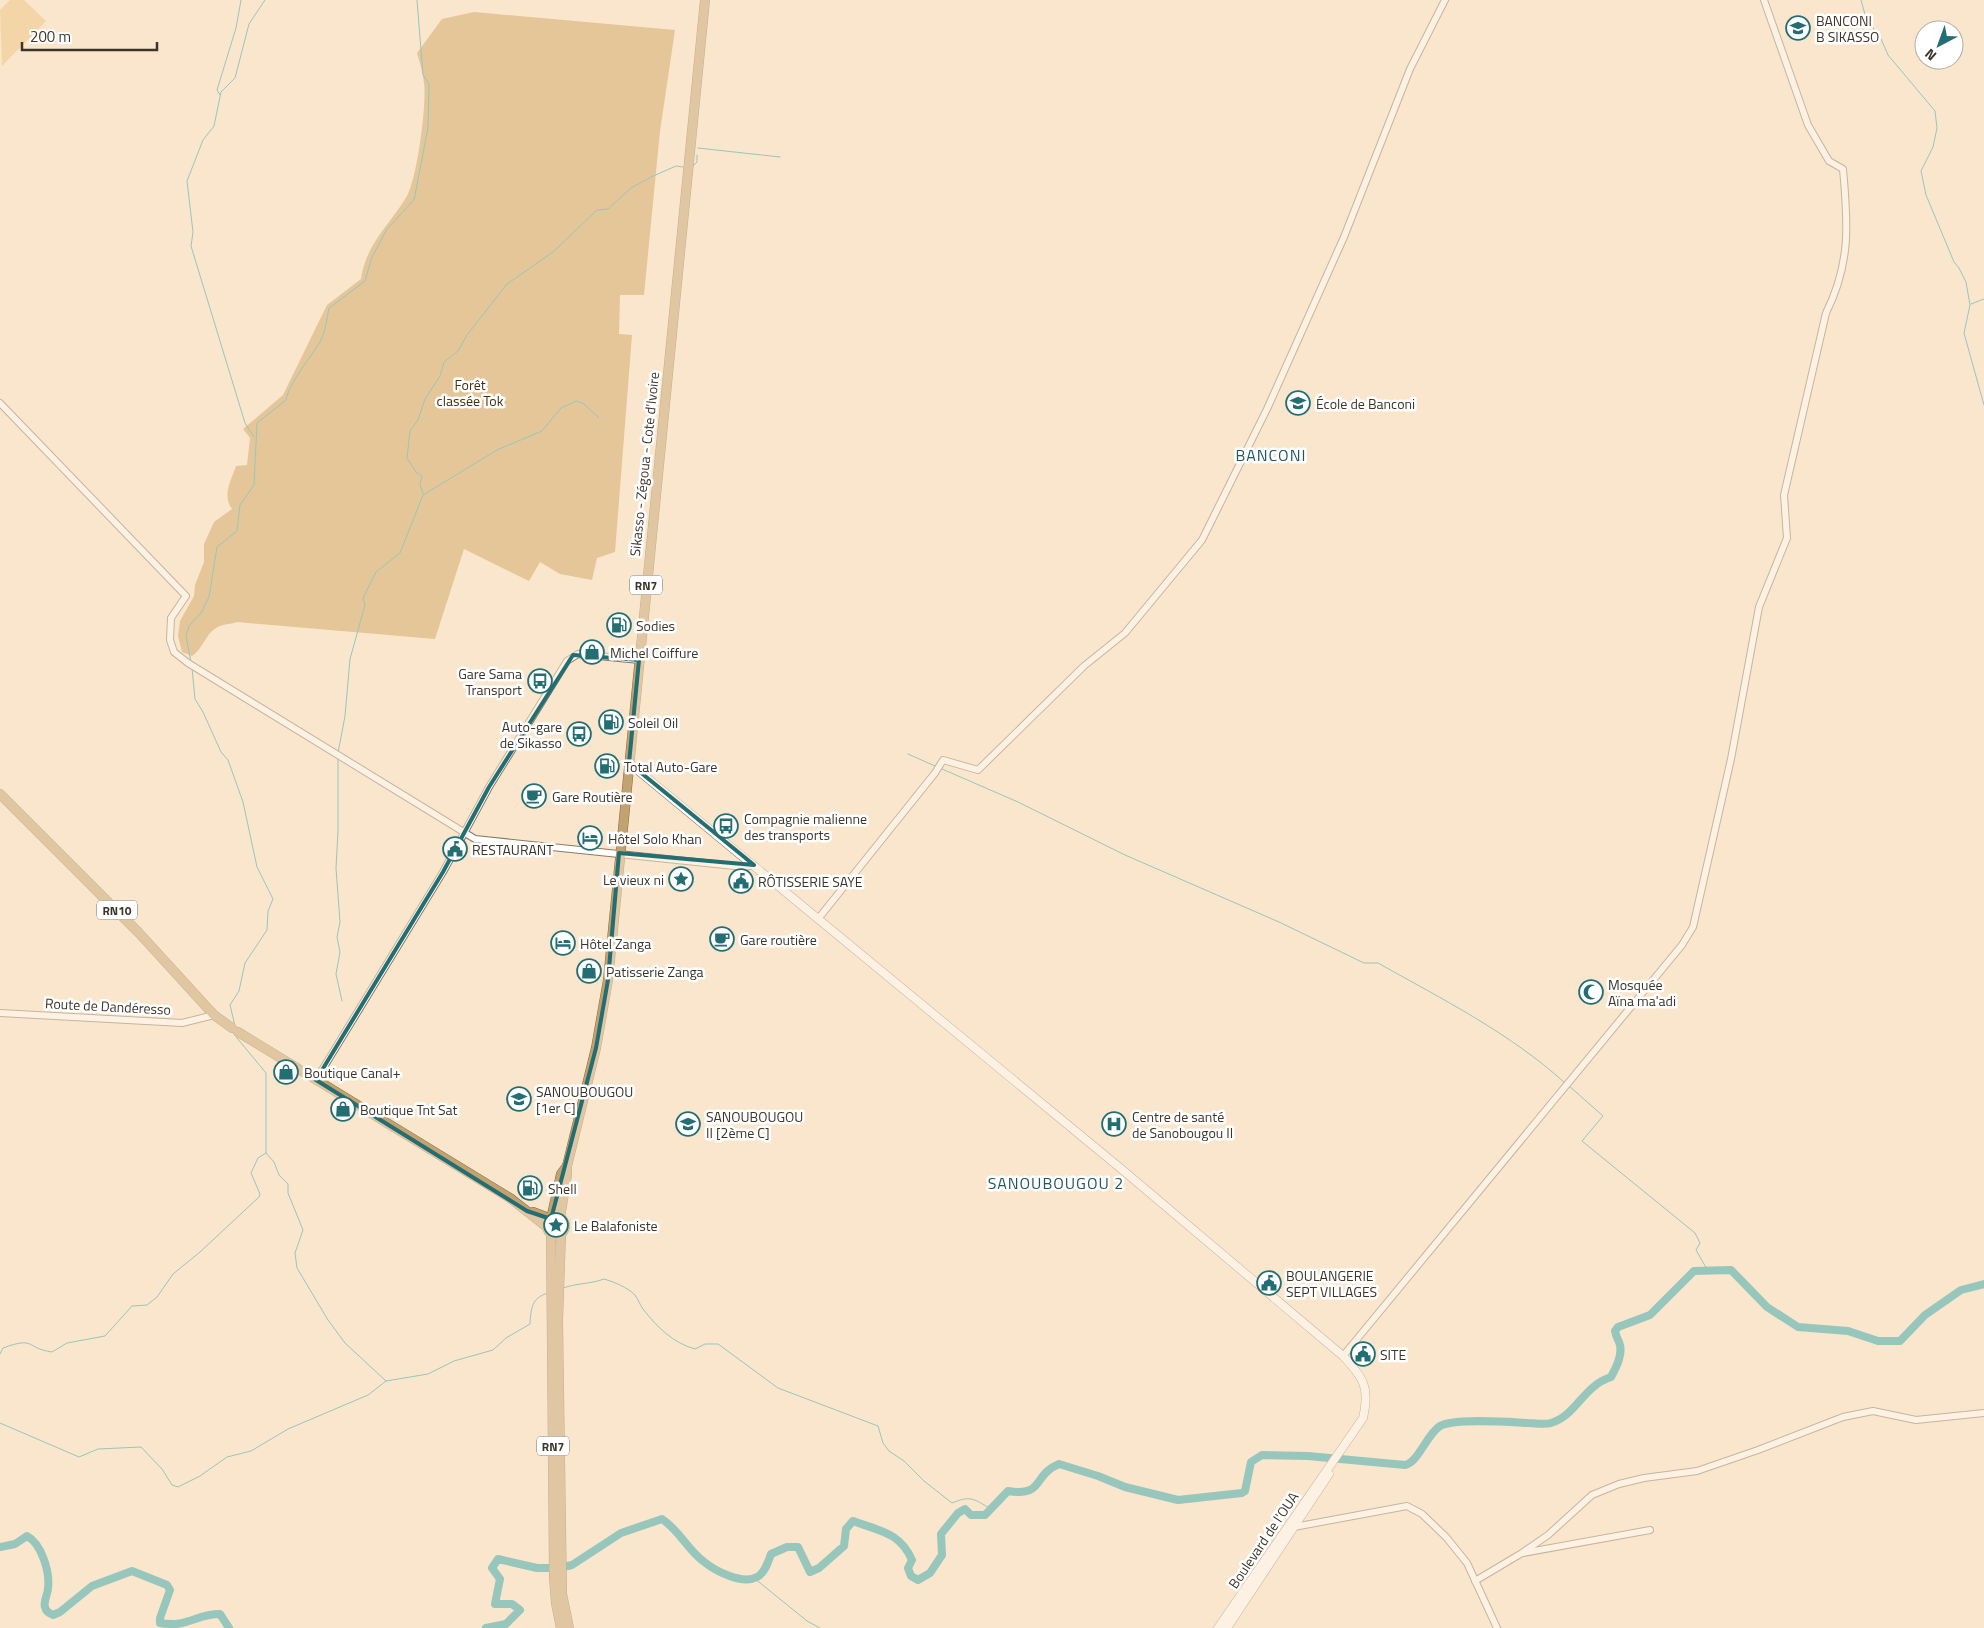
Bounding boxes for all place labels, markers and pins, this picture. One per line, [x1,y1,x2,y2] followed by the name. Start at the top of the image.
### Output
[1816,10,1879,47] place label: BANCONI B SIKASSO
[1785,15,1811,41] school or university icon: BANCONI B SIKASSO
[1285,390,1311,416] school or university icon: École de Banconi
[1316,393,1415,414] place label: École de Banconi
[606,612,632,638] fuel station icon: Sodies
[636,615,675,636] place label: Sodies
[579,639,605,665] shop icon: Michel Coiffure
[610,642,698,663] place label: Michel Coiffure
[458,663,522,700] place label: Gare Sama Transport
[527,668,553,694] bus stop icon: Gare Sama Transport
[598,709,624,735] fuel station icon: Soleil Oil
[628,712,678,733] place label: Soleil Oil
[500,716,562,753] place label: Auto-gare de Sikasso
[566,721,592,747] bus stop icon: Auto-gare de Sikasso
[594,753,620,779] fuel station icon: Total Auto-Gare
[624,756,717,777] place label: Total Auto-Gare
[521,783,547,809] cafe icon: Gare Routière
[552,786,633,807] place label: Gare Routière
[744,808,867,845] place label: Compagnie malienne des transports
[713,813,739,839] bus stop icon: Compagnie malienne des transports
[577,825,603,851] hotel icon: Hôtel Solo Khan
[608,828,702,849] place label: Hôtel Solo Khan
[442,836,468,862] public building icon: RESTAURANT
[472,839,554,860] place label: RESTAURANT
[668,866,694,892] place icon: Le vieux ni
[728,868,754,894] public building icon: RÔTISSERIE SAYE
[603,869,664,890] place label: Le vieux ni
[758,871,863,892] place label: RÔTISSERIE SAYE
[709,926,735,952] cafe icon: Gare routière
[740,929,817,950] place label: Gare routière
[550,930,576,956] hotel icon: Hôtel Zanga
[580,933,651,954] place label: Hôtel Zanga
[576,958,602,984] shop icon: Patisserie Zanga
[606,961,704,982] place label: Patisserie Zanga
[1608,974,1676,1011] place label: Mosquée Aïna ma'adi
[1578,979,1604,1005] mosque icon: Mosquée Aïna ma'adi
[273,1059,299,1085] shop icon: Boutique Canal+
[304,1062,401,1083] place label: Boutique Canal+
[536,1081,633,1118] place label: SANOUBOUGOU [1er C]
[506,1086,532,1112] school or university icon: SANOUBOUGOU [1er C]
[330,1096,356,1122] shop icon: Boutique Tnt Sat
[360,1099,458,1120] place label: Boutique Tnt Sat
[706,1106,803,1143] place label: SANOUBOUGOU II [2ème C]
[1132,1106,1233,1143] place label: Centre de santé de Sanobougou II
[675,1111,701,1137] school or university icon: SANOUBOUGOU II [2ème C]
[1101,1111,1127,1137] hospital icon: Centre de santé de Sanobougou II
[517,1175,543,1201] fuel station icon: Shell
[548,1178,577,1199] place label: Shell
[543,1212,569,1238] place icon: Le Balafoniste
[574,1215,658,1236] place label: Le Balafoniste
[1286,1265,1377,1302] place label: BOULANGERIE SEPT VILLAGES
[1256,1270,1282,1296] public building icon: BOULANGERIE SEPT VILLAGES
[1350,1341,1376,1367] public building icon: SITE
[1380,1344,1406,1365] place label: SITE

